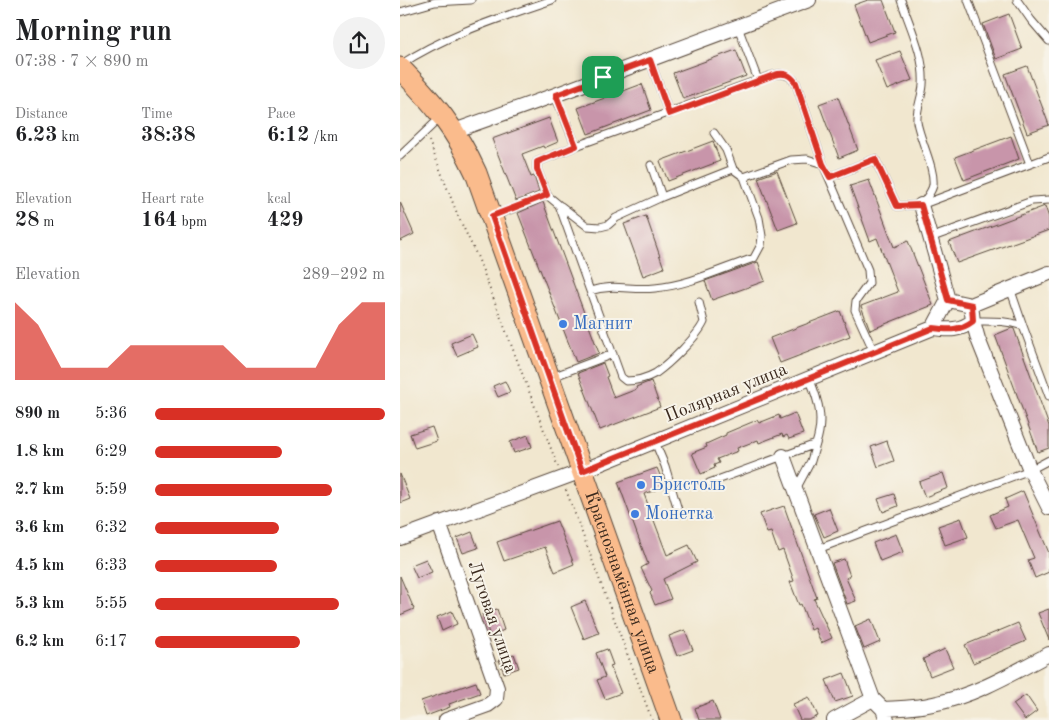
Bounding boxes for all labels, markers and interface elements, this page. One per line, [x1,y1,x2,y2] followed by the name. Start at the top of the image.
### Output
[333,17,385,69] button: share
[15,19,172,47] text: Morning run
[15,54,148,70] text: 07:38 · 7 × 890 m
[582,56,624,98] pin
[589,63,617,91] icon: arrive
[15,107,68,121] text: Distance
[141,107,172,121] text: Time
[267,107,295,121] text: Pace
[15,125,57,146] text: 6.23
[141,125,196,146] text: 38:38
[267,125,309,146] text: 6:12
[57,130,80,144] text: km
[309,130,338,144] text: /km
[15,192,72,206] text: Elevation
[141,192,204,206] text: Heart rate
[267,192,291,206] text: kcal
[15,210,39,231] text: 28
[141,210,178,231] text: 164
[267,210,304,231] text: 429
[39,215,54,229] text: m
[178,215,207,229] text: bpm
[15,267,80,283] text: Elevation
[302,267,385,283] text: 289–292 m
[573,315,633,333] place label: Магнит
[557,318,569,330] marker: Магнит
[662,360,790,426] street label: Полярная улица
[15,406,60,422] text: 890 m
[95,406,127,422] text: 5:36
[15,444,64,460] text: 1.8 km
[95,444,127,460] text: 6:29
[651,476,725,494] place label: Бристоль
[635,479,647,491] marker: Бристоль
[15,482,64,498] text: 2.7 km
[95,482,127,498] text: 5:59
[581,489,663,676] street label: Краснознамённая улица
[645,505,714,523] place label: Монетка
[629,508,641,520] marker: Монетка
[15,520,64,536] text: 3.6 km
[95,520,127,536] text: 6:32
[15,558,64,574] text: 4.5 km
[95,558,127,574] text: 6:33
[464,559,520,676] street label: Луговая улица
[15,596,64,612] text: 5.3 km
[95,596,127,612] text: 5:55
[15,634,64,650] text: 6.2 km
[95,634,127,650] text: 6:17

